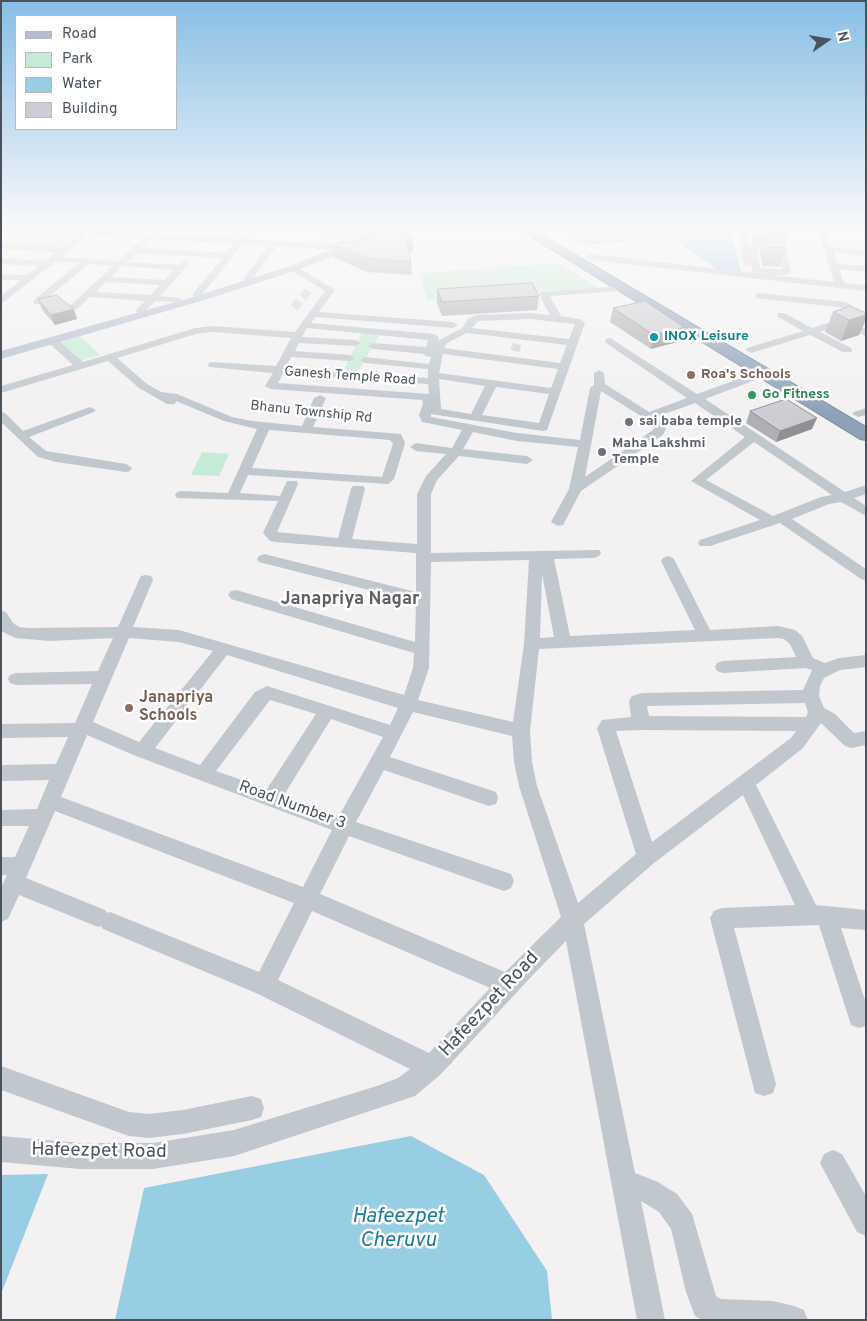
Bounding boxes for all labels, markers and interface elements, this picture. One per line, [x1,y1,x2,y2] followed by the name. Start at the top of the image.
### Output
[15,15,178,130] legend
[802,15,852,65] north arrow
[62,25,97,44] text: Road
[833,30,852,43] text: N
[62,50,93,69] text: Park
[62,75,101,94] text: Water
[62,100,117,119] text: Building
[664,329,749,345] place label: INOX Leisure
[648,331,660,343] marker: INOX Leisure
[284,364,416,390] street label: Ganesh Temple Road
[701,367,791,383] place label: Roa's Schools
[685,369,697,381] marker: Roa's Schools
[762,387,830,403] place label: Go Fitness
[746,389,758,401] marker: Go Fitness
[249,398,373,428] street label: Bhanu Township Rd
[639,414,742,430] place label: sai baba temple
[623,416,635,428] marker: sai baba temple
[612,436,705,468] place label: Maha Lakshmi Temple
[596,446,608,458] marker: Maha Lakshmi Temple
[280,589,420,611] district label: Janapriya Nagar
[139,689,213,727] place label: Janapriya Schools
[123,702,135,714] marker: Janapriya Schools
[236,778,348,834] street label: Road Number 3
[435,948,545,1062] street label: Hafeezpet Road
[31,1139,167,1165] street label: Hafeezpet Road
[352,1205,444,1255] water label: Hafeezpet Cheruvu

